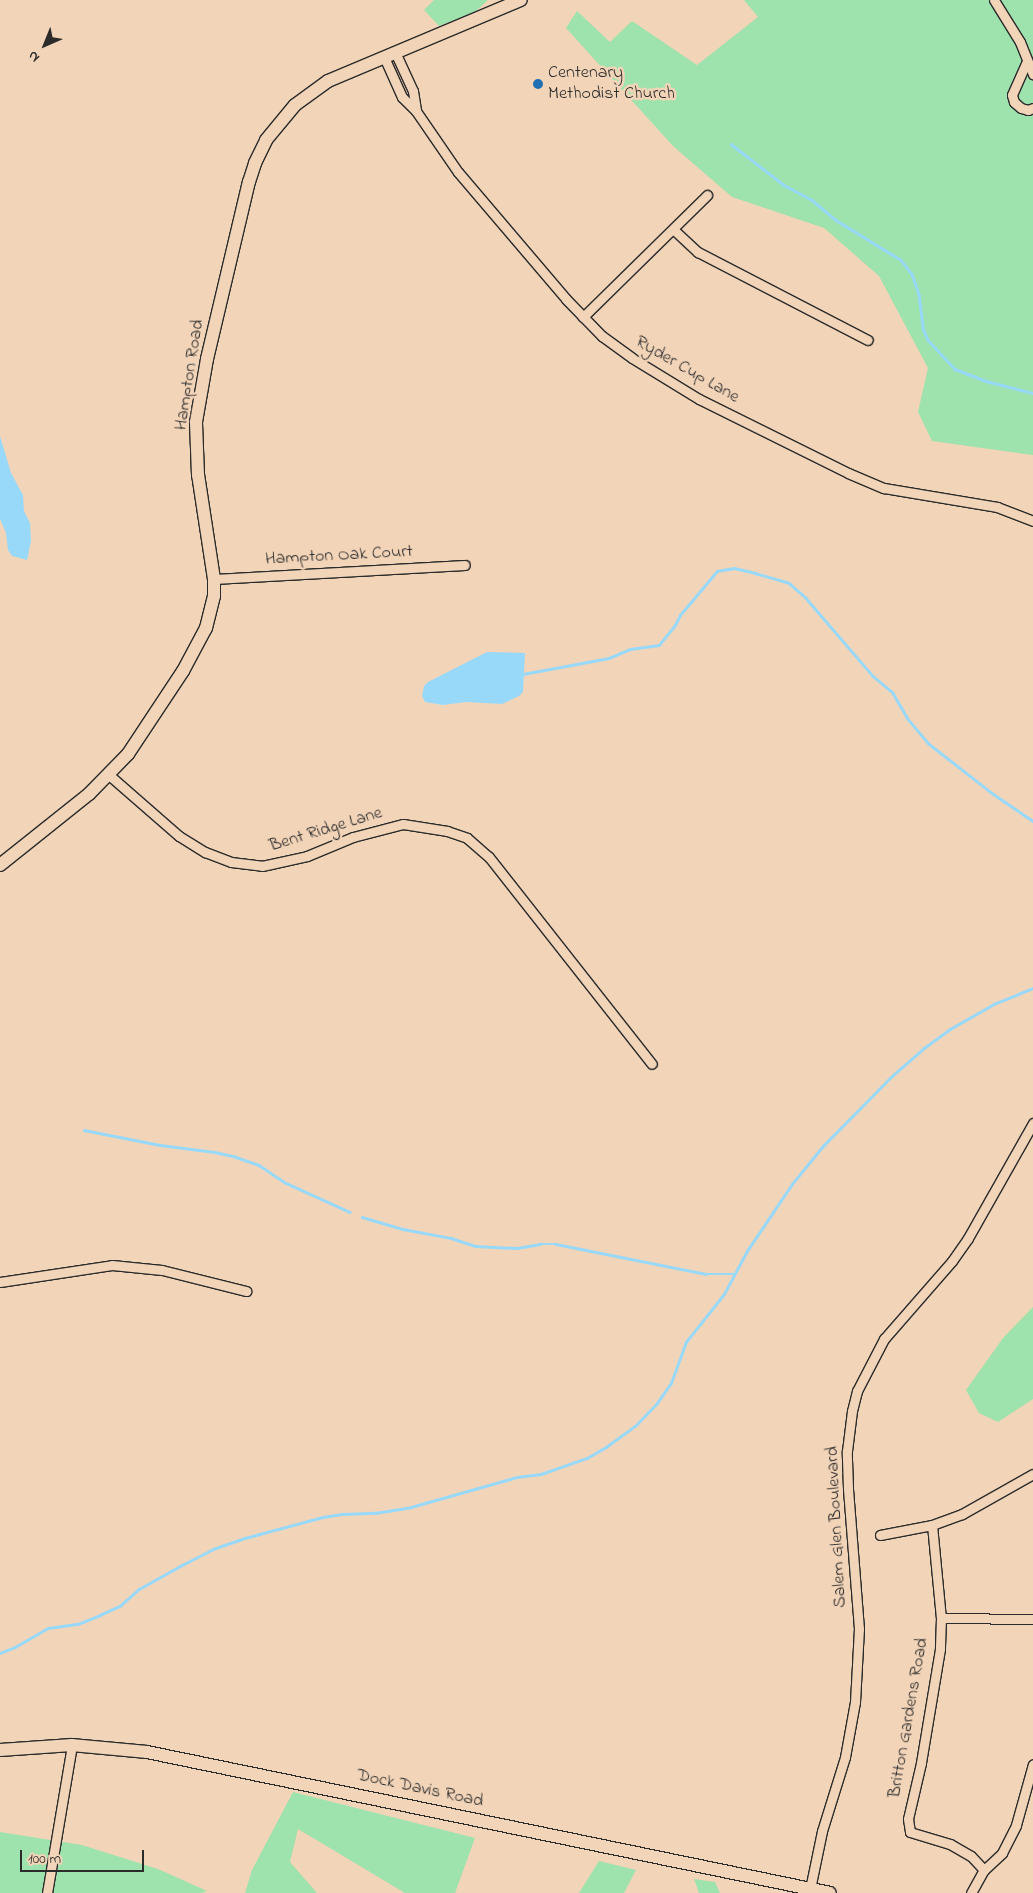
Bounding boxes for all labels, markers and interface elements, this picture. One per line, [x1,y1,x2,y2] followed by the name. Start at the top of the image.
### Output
[20,20,70,70] north arrow
[24,45,45,67] text: N
[548,63,675,106] place label: Centenary Methodist Church
[532,78,544,90] marker: Centenary Methodist Church
[171,318,209,432] street label: Hampton Road
[631,332,743,408] street label: Ryder Cup Lane
[265,541,413,571] street label: Hampton Oak Court
[267,803,385,857] street label: Bent Ridge Lane
[822,1446,852,1608] street label: Salem Glen Boulevard
[884,1636,934,1800] street label: Britton Gardens Road
[355,1765,485,1813] street label: Dock Davis Road
[22,1840,146,1872] scale bar
[28,1848,61,1870] text: 100 m

